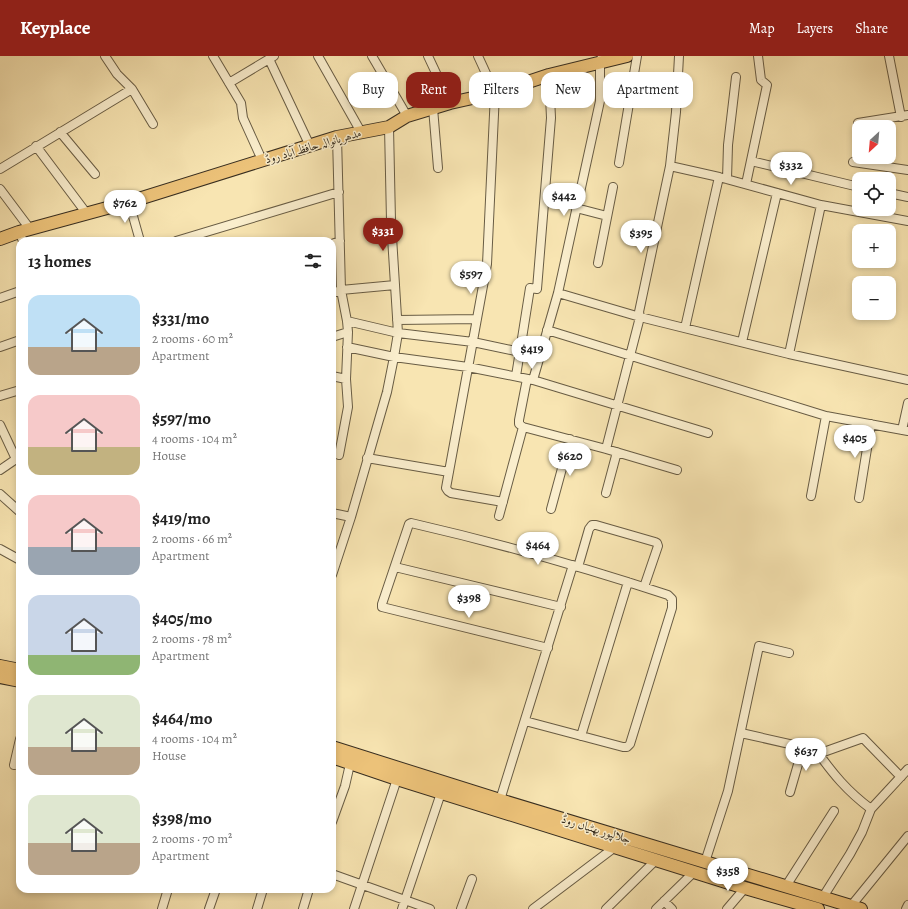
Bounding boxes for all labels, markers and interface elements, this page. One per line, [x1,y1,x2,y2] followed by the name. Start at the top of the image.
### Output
[20,15,90,41] text: Keyplace
[749,19,775,38] text: Map
[797,19,833,38] text: Layers
[855,19,888,38] text: Share
[348,72,398,108] chip: Buy
[406,72,461,108] chip: Rent
[469,72,533,108] chip: Filters
[541,72,595,108] chip: New
[603,72,693,108] chip: Apartment
[852,120,896,164] north arrow
[852,120,896,320] map controls
[263,125,363,167] street label: مدھریانوالہ حافظ آباد روڈ
[767,152,815,186] pin: $332
[779,156,803,173] text: $332
[852,172,896,216] button: locate
[540,183,588,217] pin: $442
[552,187,576,204] text: $442
[101,190,149,224] pin: $762
[113,194,137,211] text: $762
[359,218,407,252] pin: $331
[617,220,665,254] pin: $395
[372,222,394,239] text: $331
[629,224,653,241] text: $395
[852,224,896,268] button: +
[28,250,91,273] text: 13 homes
[302,250,324,272] icon: filters
[447,261,495,295] pin: $597
[459,265,483,282] text: $597
[852,276,896,320] button: −
[152,307,209,330] text: $331/mo
[60,311,108,359] icon: home
[152,330,233,347] text: 2 rooms · 60 m²
[508,336,556,370] pin: $419
[521,340,543,357] text: $419
[152,347,210,364] text: Apartment
[152,407,211,430] text: $597/mo
[60,411,108,459] icon: home
[831,425,879,459] pin: $405
[843,429,867,446] text: $405
[152,430,237,447] text: 4 rooms · 104 m²
[546,443,594,477] pin: $620
[152,447,186,464] text: House
[558,447,582,464] text: $620
[152,507,210,530] text: $419/mo
[60,511,108,559] icon: home
[152,530,232,547] text: 2 rooms · 66 m²
[514,532,562,566] pin: $464
[526,536,550,553] text: $464
[152,547,210,564] text: Apartment
[445,585,493,619] pin: $398
[457,589,481,606] text: $398
[152,607,212,630] text: $405/mo
[60,611,108,659] icon: home
[152,630,232,647] text: 2 rooms · 78 m²
[152,647,210,664] text: Apartment
[152,707,212,730] text: $464/mo
[60,711,108,759] icon: home
[152,730,237,747] text: 4 rooms · 104 m²
[782,738,830,772] pin: $637
[794,742,818,759] text: $637
[152,747,186,764] text: House
[152,807,212,830] text: $398/mo
[60,811,108,859] icon: home
[559,811,633,847] street label: جلالپور بھٹیاں روڈ
[152,830,232,847] text: 2 rooms · 70 m²
[152,847,210,864] text: Apartment
[704,858,752,892] pin: $358
[716,862,740,879] text: $358

